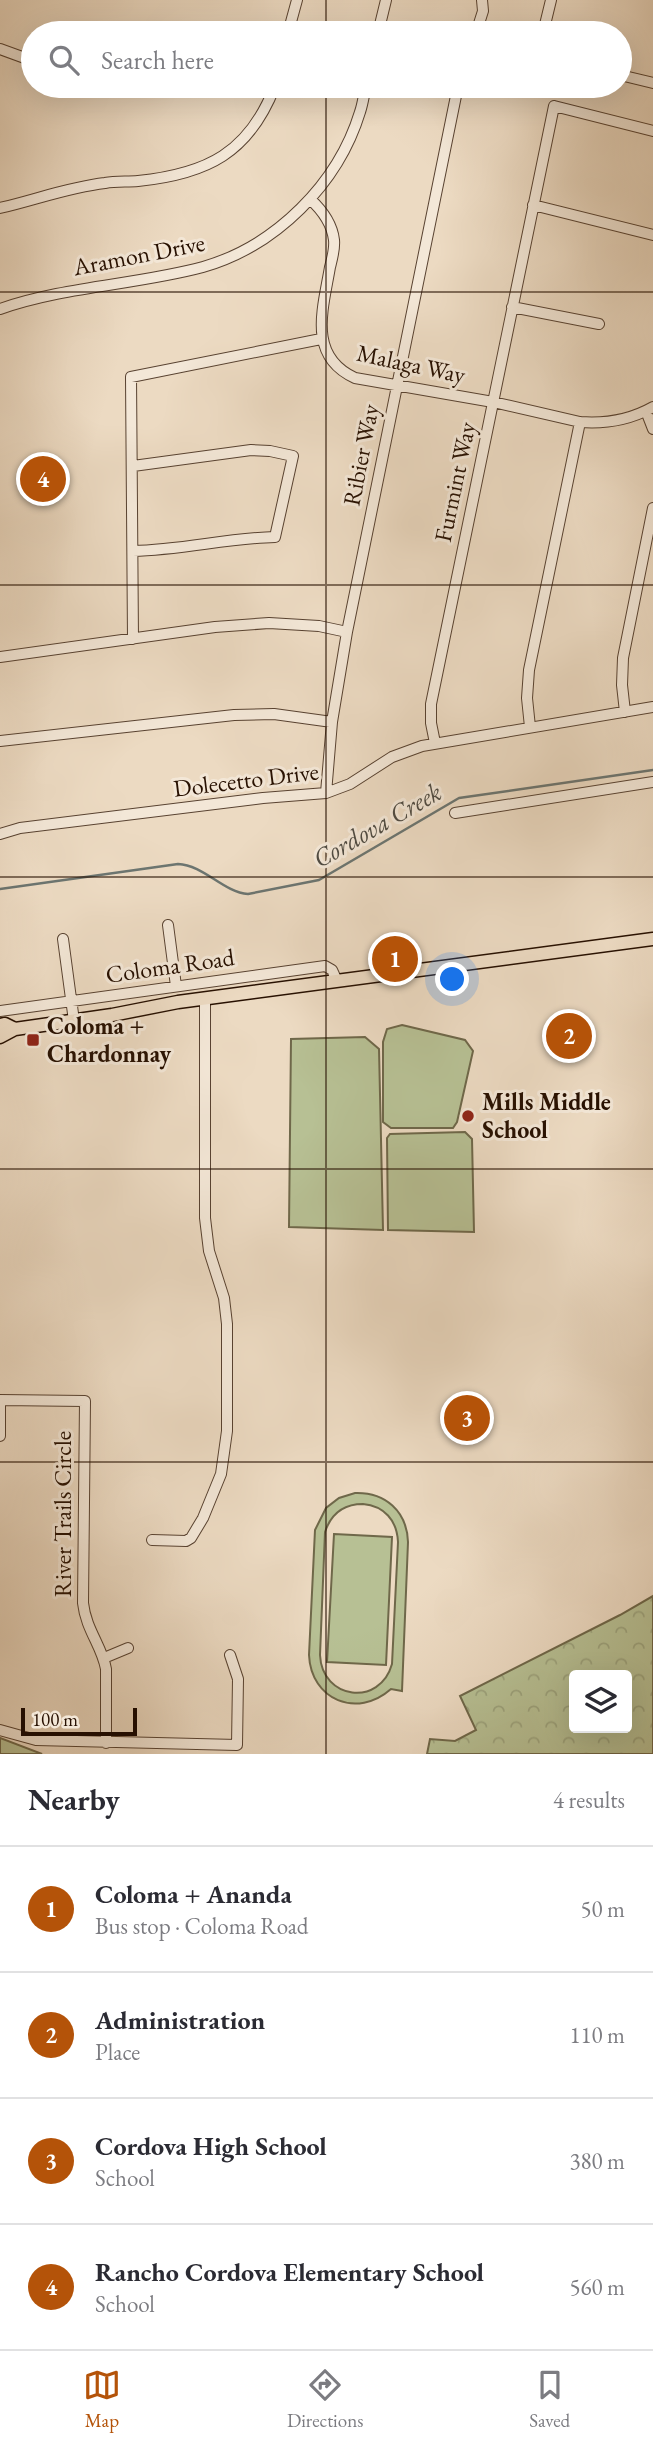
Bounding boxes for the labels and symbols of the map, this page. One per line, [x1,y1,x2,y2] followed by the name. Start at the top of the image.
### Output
[69,227,207,283] street label: Aramon Drive
[354,337,469,390] street label: Malaga Way
[335,401,386,508] street label: Ribier Way
[427,419,482,545] street label: Furmint Way
[20,453,66,505] pin: 4
[172,755,320,804] street label: Dolecetto Drive
[306,774,448,876] water label: Cordova Creek
[372,933,418,985] pin: 1
[104,941,237,990] street label: Coloma Road
[435,962,469,996] your location
[47,1010,172,1070] place label: Coloma + Chardonnay
[546,1010,592,1062] pin: 2
[25,1032,41,1048] marker: Coloma + Chardonnay
[482,1086,611,1145] place label: Mills Middle School
[460,1108,476,1124] marker: Mills Middle School
[444,1392,490,1444] pin: 3
[47,1431,78,1597] street label: River Trails Circle
[21,1705,136,1737] scale bar

